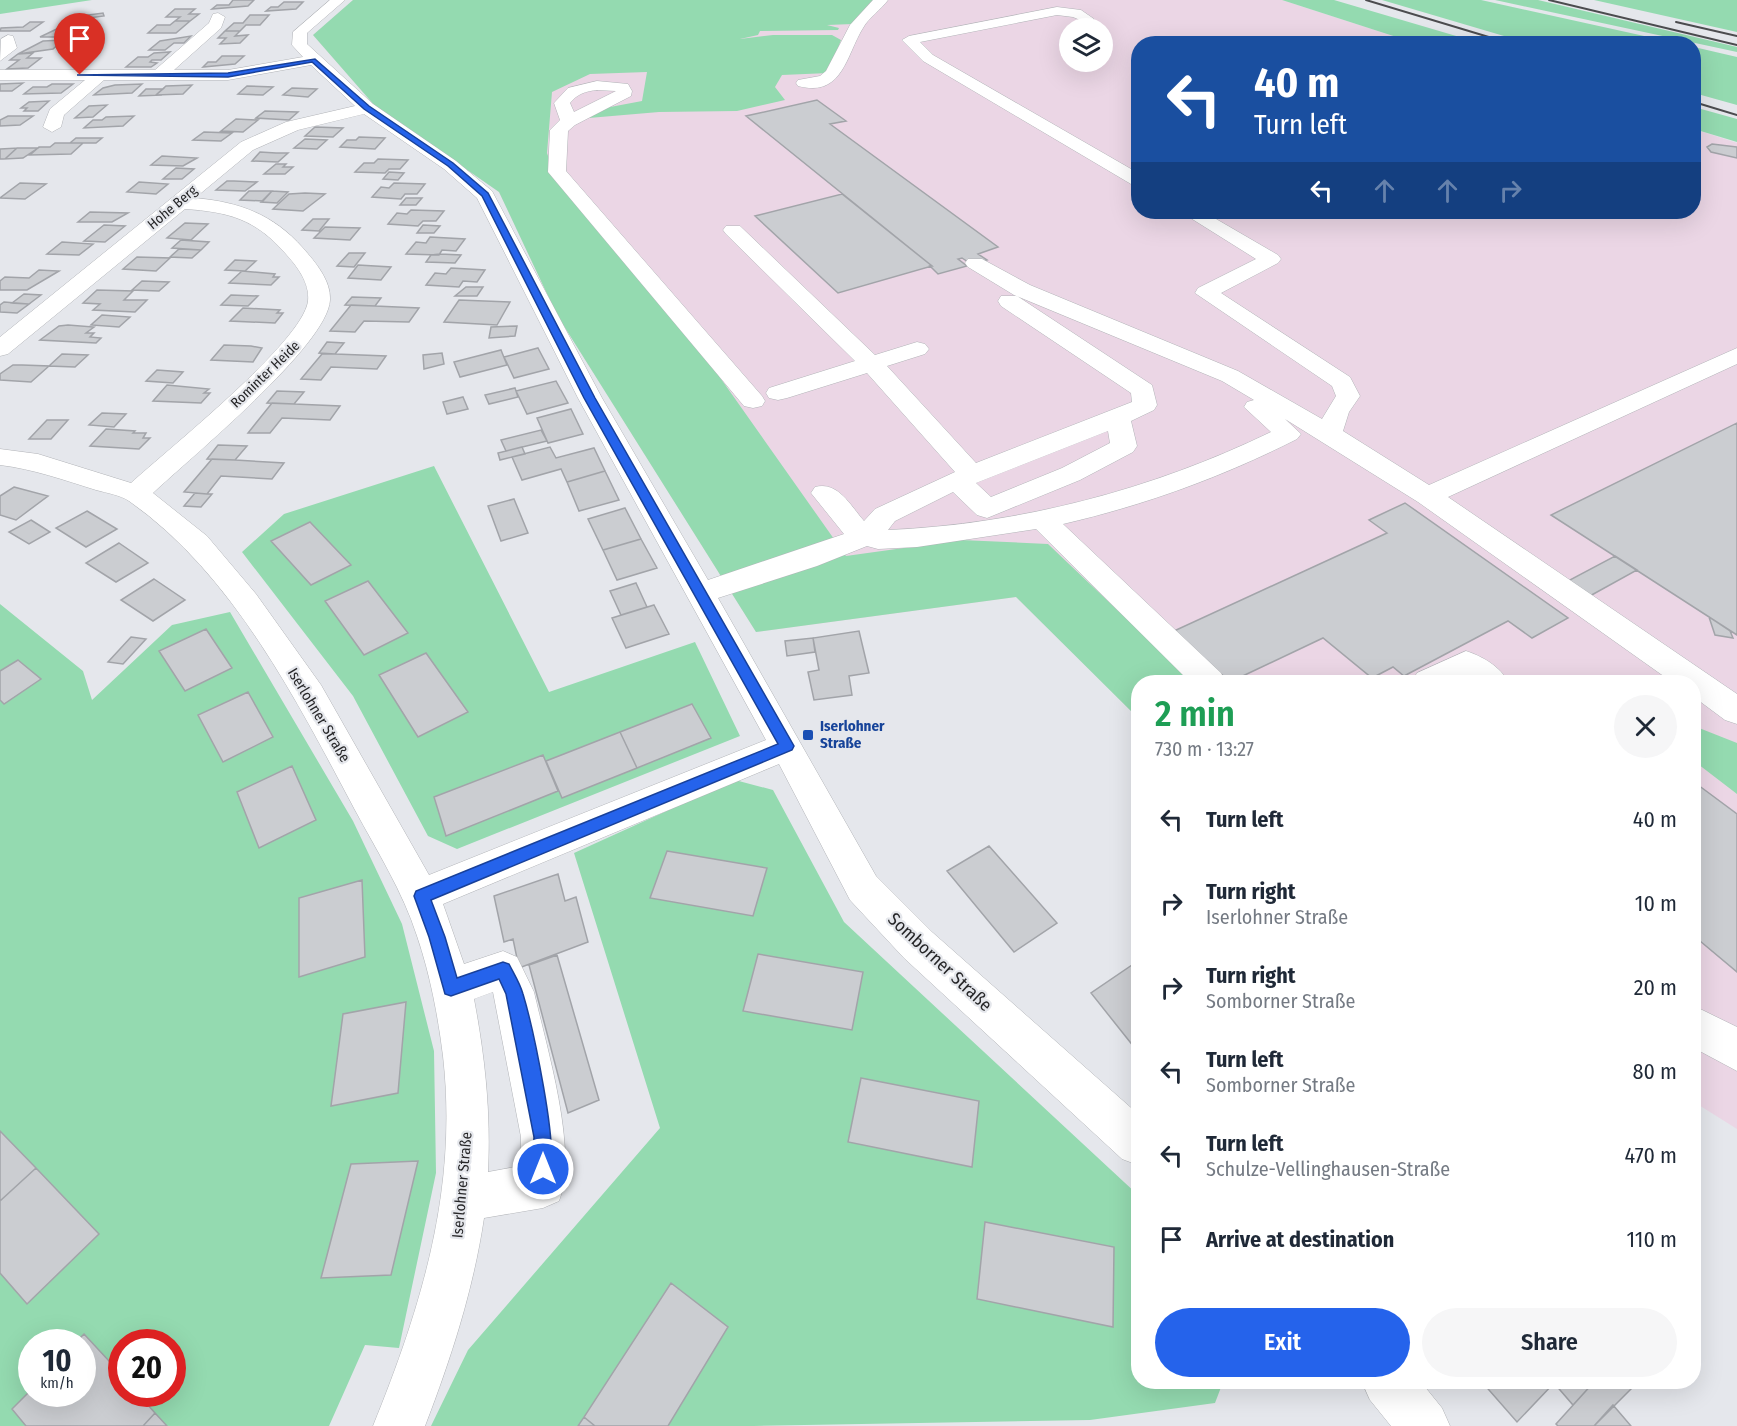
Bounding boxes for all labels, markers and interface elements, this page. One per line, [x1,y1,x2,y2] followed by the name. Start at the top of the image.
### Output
[54,13,105,75] pin
[1059,18,1113,72] map controls
[1059,18,1113,72] button: layers
[63,22,96,55] icon: arrive
[1254,58,1339,108] text: 40 m
[1155,60,1233,138] icon: left
[1254,109,1347,141] text: Turn left
[1305,174,1338,207] icon: left
[1368,174,1401,207] icon: ahead
[1431,174,1464,207] icon: ahead
[1494,174,1527,207] icon: right
[144,182,201,233] street label: Hohe Berg
[227,337,303,411] street label: Rominter Heide
[284,665,354,765] street label: Iserlohner Straße
[1155,692,1235,736] text: 2 min
[1614,695,1677,758] button: close
[820,717,885,752] place label: Iserlohner Straße
[801,728,815,742] marker: Iserlohner Straße
[1155,737,1254,761] text: 730 m · 13:27
[1155,803,1188,836] icon: left
[1206,806,1284,833] text: Turn left
[1633,806,1677,833] text: 40 m
[1206,878,1295,905] text: Turn right
[1155,887,1188,920] icon: right
[1635,890,1677,917] text: 10 m
[1206,905,1348,929] text: Iserlohner Straße
[883,908,997,1016] street label: Somborner Straße
[1206,962,1295,989] text: Turn right
[1155,971,1188,1004] icon: right
[1634,974,1677,1001] text: 20 m
[1206,989,1355,1013] text: Somborner Straße
[1206,1046,1284,1073] text: Turn left
[1155,1055,1188,1088] icon: left
[1632,1058,1677,1085] text: 80 m
[1206,1073,1355,1097] text: Somborner Straße
[1206,1130,1284,1157] text: Turn left
[448,1131,476,1239] street label: Iserlohner Straße
[511,1137,575,1201] position arrow
[1155,1139,1188,1172] icon: left
[1625,1142,1677,1169] text: 470 m
[1206,1157,1450,1181] text: Schulze-Vellinghausen-Straße
[1155,1223,1188,1256] icon: arrive
[1206,1226,1394,1253] text: Arrive at destination
[1627,1226,1677,1253] text: 110 m
[1155,1308,1410,1377] button: Exit
[1422,1308,1677,1377] button: Share
[108,1329,186,1407] speed limit sign: 20
[42,1343,72,1379] text: 10
[40,1374,74,1392] text: km/h

